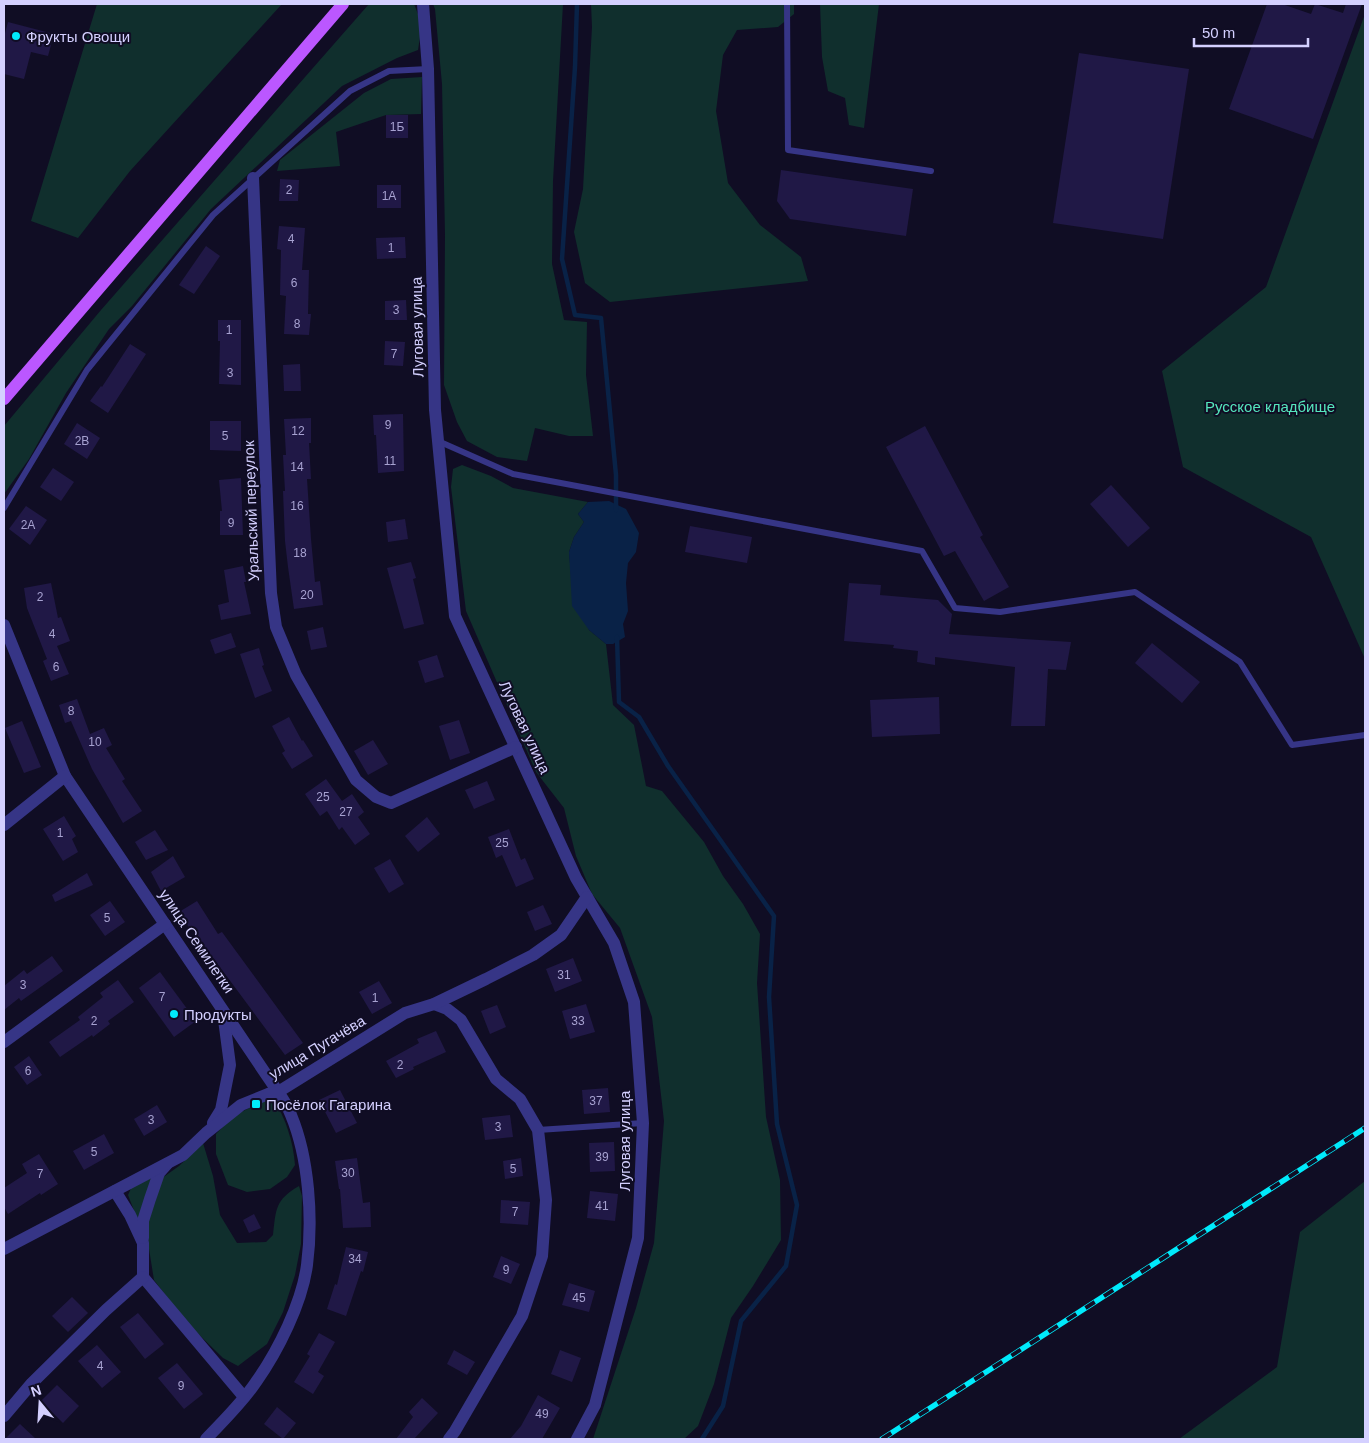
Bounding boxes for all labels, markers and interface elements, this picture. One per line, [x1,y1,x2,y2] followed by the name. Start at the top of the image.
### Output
[1194,15,1308,47] scale bar
[1202,24,1235,41] text: 50 m
[26,28,130,45] place label: Фрукты Овощи
[10,30,22,42] marker: Фрукты Овощи
[390,120,404,134] house number: 1Б
[286,183,293,197] house number: 2
[382,189,396,203] house number: 1А
[288,232,295,246] house number: 4
[388,241,395,255] house number: 1
[291,276,298,290] house number: 6
[408,276,426,377] street label: Луговая улица
[393,303,400,317] house number: 3
[294,317,301,331] house number: 8
[226,323,233,337] house number: 1
[391,347,398,361] house number: 7
[227,366,234,380] house number: 3
[1205,398,1335,415] park label: Русское кладбище
[385,418,392,432] house number: 9
[291,424,305,438] house number: 12
[222,429,229,443] house number: 5
[75,434,89,448] house number: 2В
[240,440,262,582] street label: Уральский переулок
[384,454,397,468] house number: 11
[290,460,304,474] house number: 14
[290,499,304,513] house number: 16
[228,516,235,530] house number: 9
[21,518,35,532] house number: 2А
[293,546,307,560] house number: 18
[300,588,314,602] house number: 20
[37,590,44,604] house number: 2
[49,627,56,641] house number: 4
[53,660,60,674] house number: 6
[496,678,554,777] street label: Луговая улица
[68,704,75,718] house number: 8
[88,735,102,749] house number: 10
[316,790,330,804] house number: 25
[339,805,353,819] house number: 27
[57,826,64,840] house number: 1
[495,836,509,850] house number: 25
[156,886,238,996] street label: улица Семилетки
[104,911,111,925] house number: 5
[557,968,571,982] house number: 31
[20,978,27,992] house number: 3
[159,990,166,1004] house number: 7
[372,991,379,1005] house number: 1
[184,1006,252,1023] place label: Продукты
[168,1008,180,1020] marker: Продукты
[266,1011,369,1082] street label: улица Пугачёва
[91,1014,98,1028] house number: 2
[571,1014,585,1028] house number: 33
[397,1058,404,1072] house number: 2
[25,1064,32,1078] house number: 6
[616,1090,633,1191] street label: Луговая улица
[589,1094,603,1108] house number: 37
[266,1096,392,1113] place label: Посёлок Гагарина
[250,1098,262,1110] marker: Посёлок Гагарина
[148,1113,155,1127] house number: 3
[495,1120,502,1134] house number: 3
[91,1145,98,1159] house number: 5
[595,1150,609,1164] house number: 39
[510,1162,517,1176] house number: 5
[341,1166,355,1180] house number: 30
[37,1167,44,1181] house number: 7
[595,1199,609,1213] house number: 41
[512,1205,519,1219] house number: 7
[348,1252,362,1266] house number: 34
[503,1263,510,1277] house number: 9
[572,1291,586,1305] house number: 45
[97,1359,104,1373] house number: 4
[15,1378,65,1428] north arrow
[178,1379,185,1393] house number: 9
[29,1381,43,1400] text: N
[535,1407,549,1421] house number: 49

